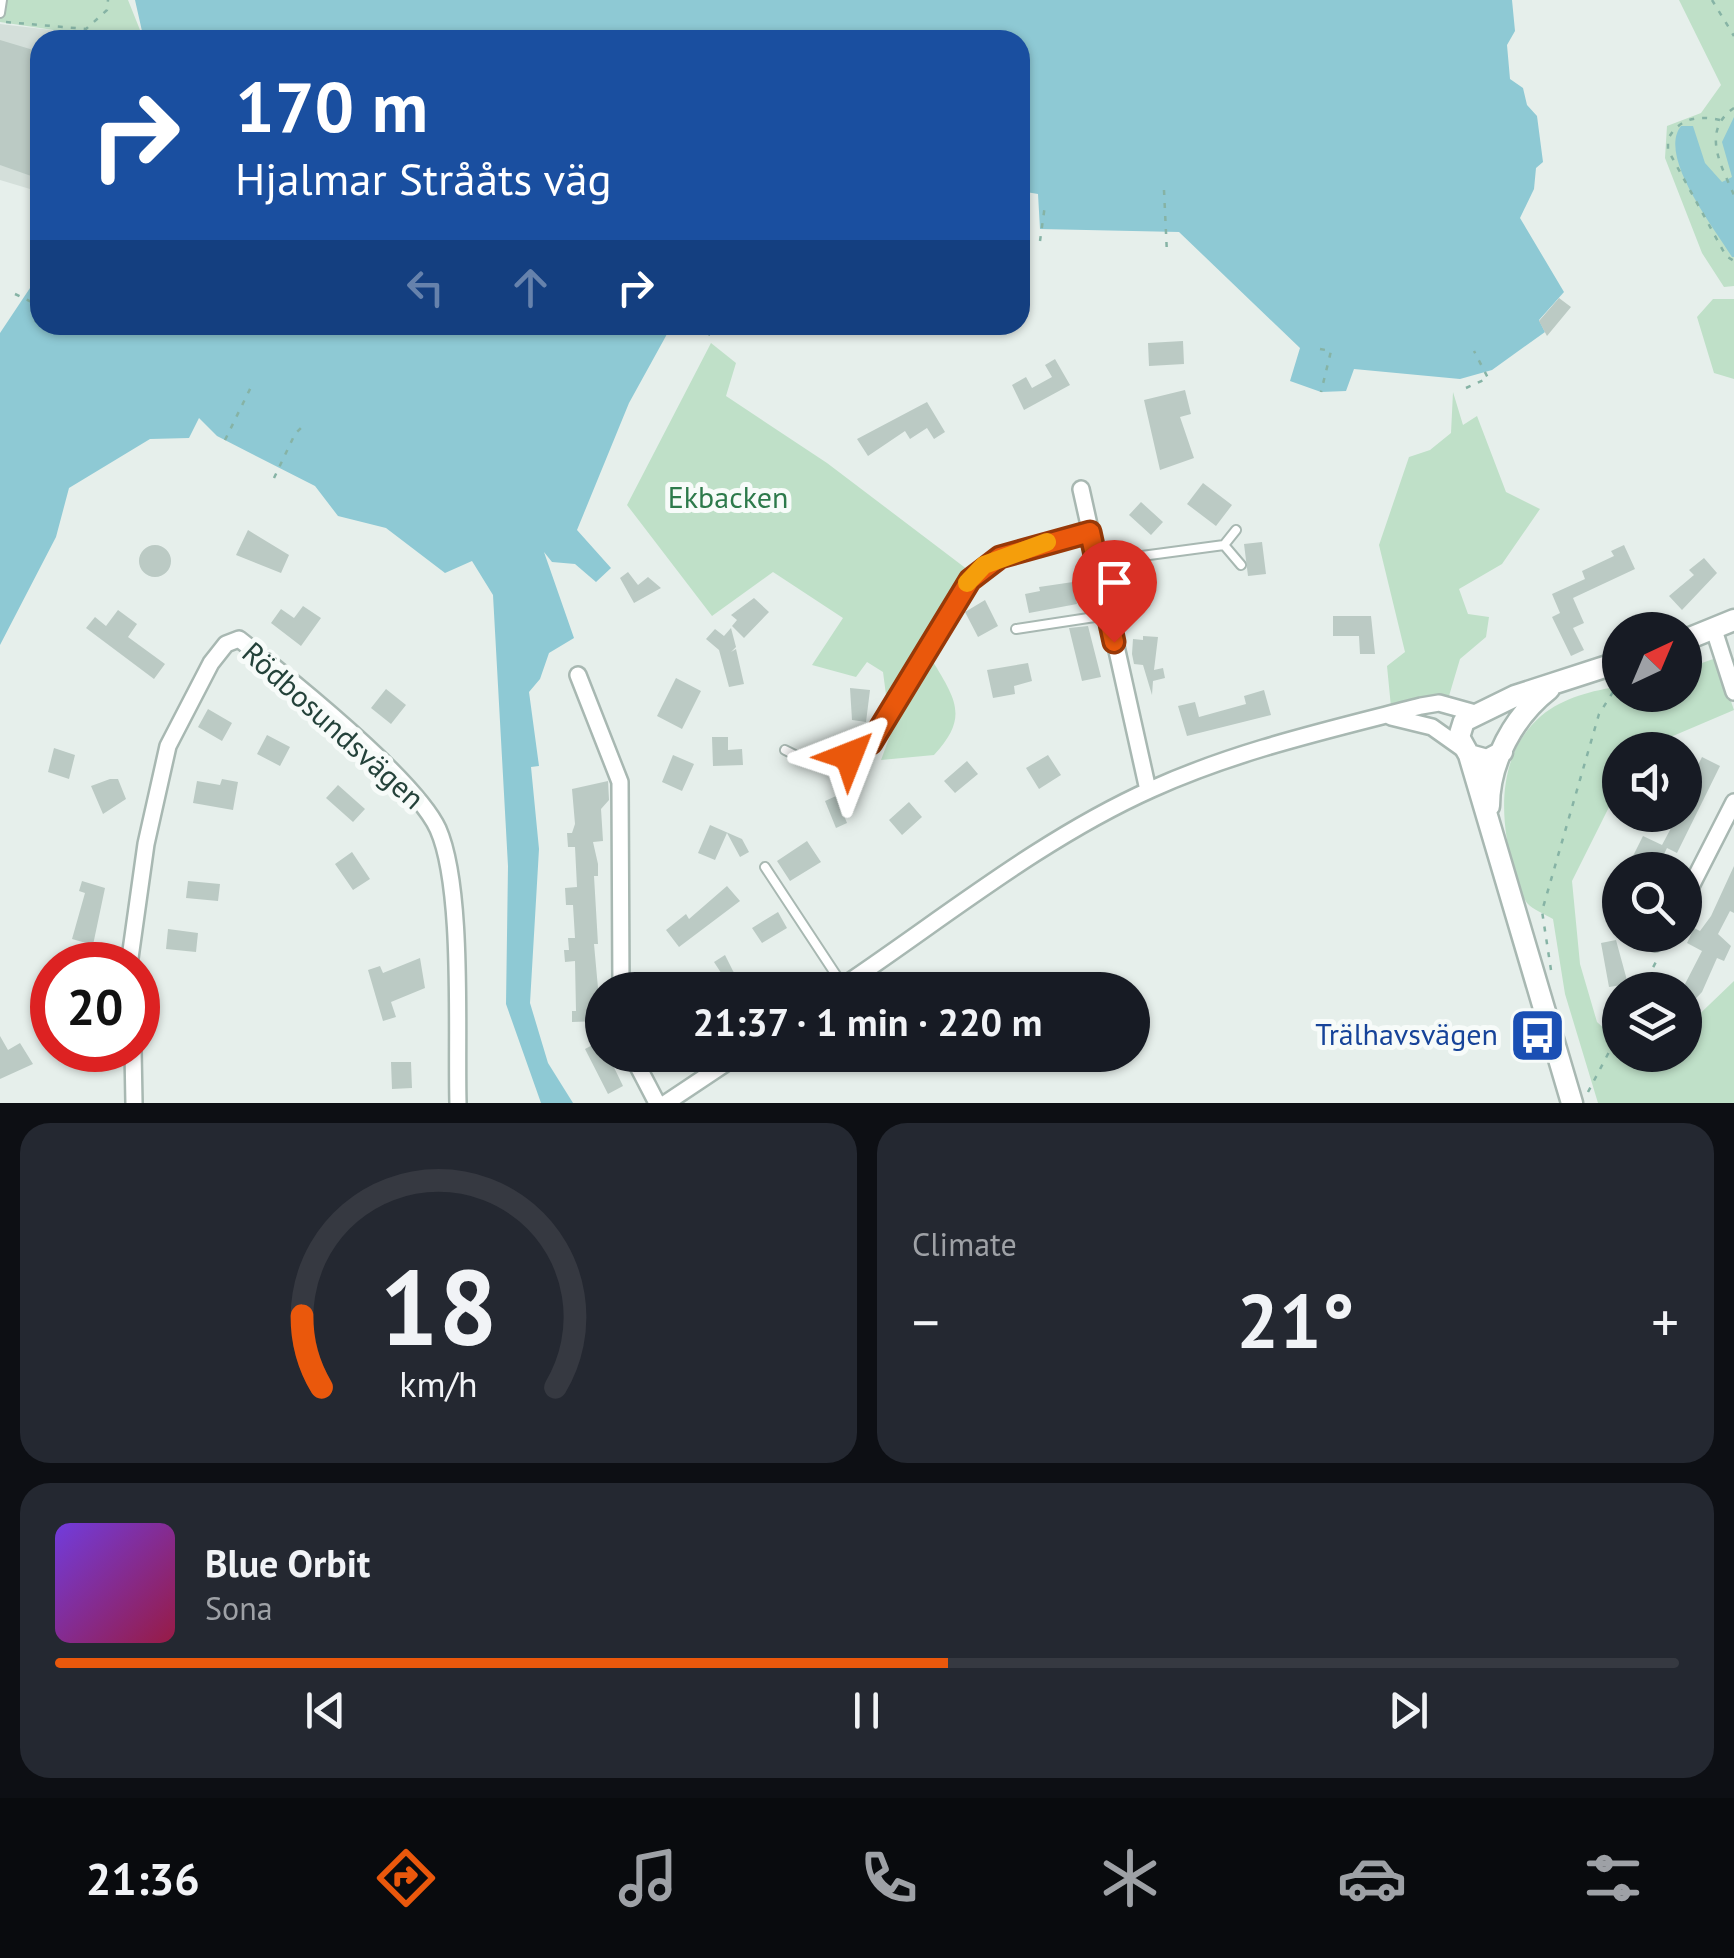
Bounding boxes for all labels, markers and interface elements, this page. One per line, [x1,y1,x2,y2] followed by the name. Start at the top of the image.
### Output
[235,61,428,151] text: 170 m
[70,70,200,200] icon: right
[235,149,612,207] text: Hjalmar Strååts väg
[398,260,453,315] icon: left
[503,260,558,315] icon: ahead
[608,260,663,315] icon: right
[668,477,788,516] park label: Ekbacken
[1072,540,1157,643] pin
[1087,555,1142,610] icon: arrive
[1602,612,1702,712] north arrow
[1602,612,1702,1072] map controls
[235,633,433,817] street label: Rödbosundsvägen
[797,704,901,808] position arrow
[1602,732,1702,832] button: sound
[1602,852,1702,952] button: search
[30,942,160,1072] speed limit sign: 20
[1602,972,1702,1072] button: layers
[693,997,1042,1046] text: 21:37 · 1 min · 220 m
[1507,1005,1567,1065] bus stop icon: Trälhavsvägen
[1315,1014,1498,1053] place label: Trälhavsvägen
[912,1223,1017,1265] text: Climate
[380,1239,497,1374] text: 18
[1237,1272,1354,1369] text: 21°
[912,1286,940,1357] text: −
[1651,1286,1679,1357] text: +
[399,1361,478,1407] text: km/h
[205,1538,370,1587] text: Blue Orbit
[205,1587,273,1629] text: Sona
[298,1683,353,1738] icon: previous
[839,1683,894,1738] icon: pause
[1381,1683,1436,1738] icon: next
[371,1843,441,1913] icon: directions
[613,1843,683,1913] icon: music
[854,1843,924,1913] icon: phone
[1095,1843,1165,1913] icon: climate
[1337,1843,1407,1913] icon: car
[1578,1843,1648,1913] icon: filters
[86,1849,200,1907] text: 21:36

